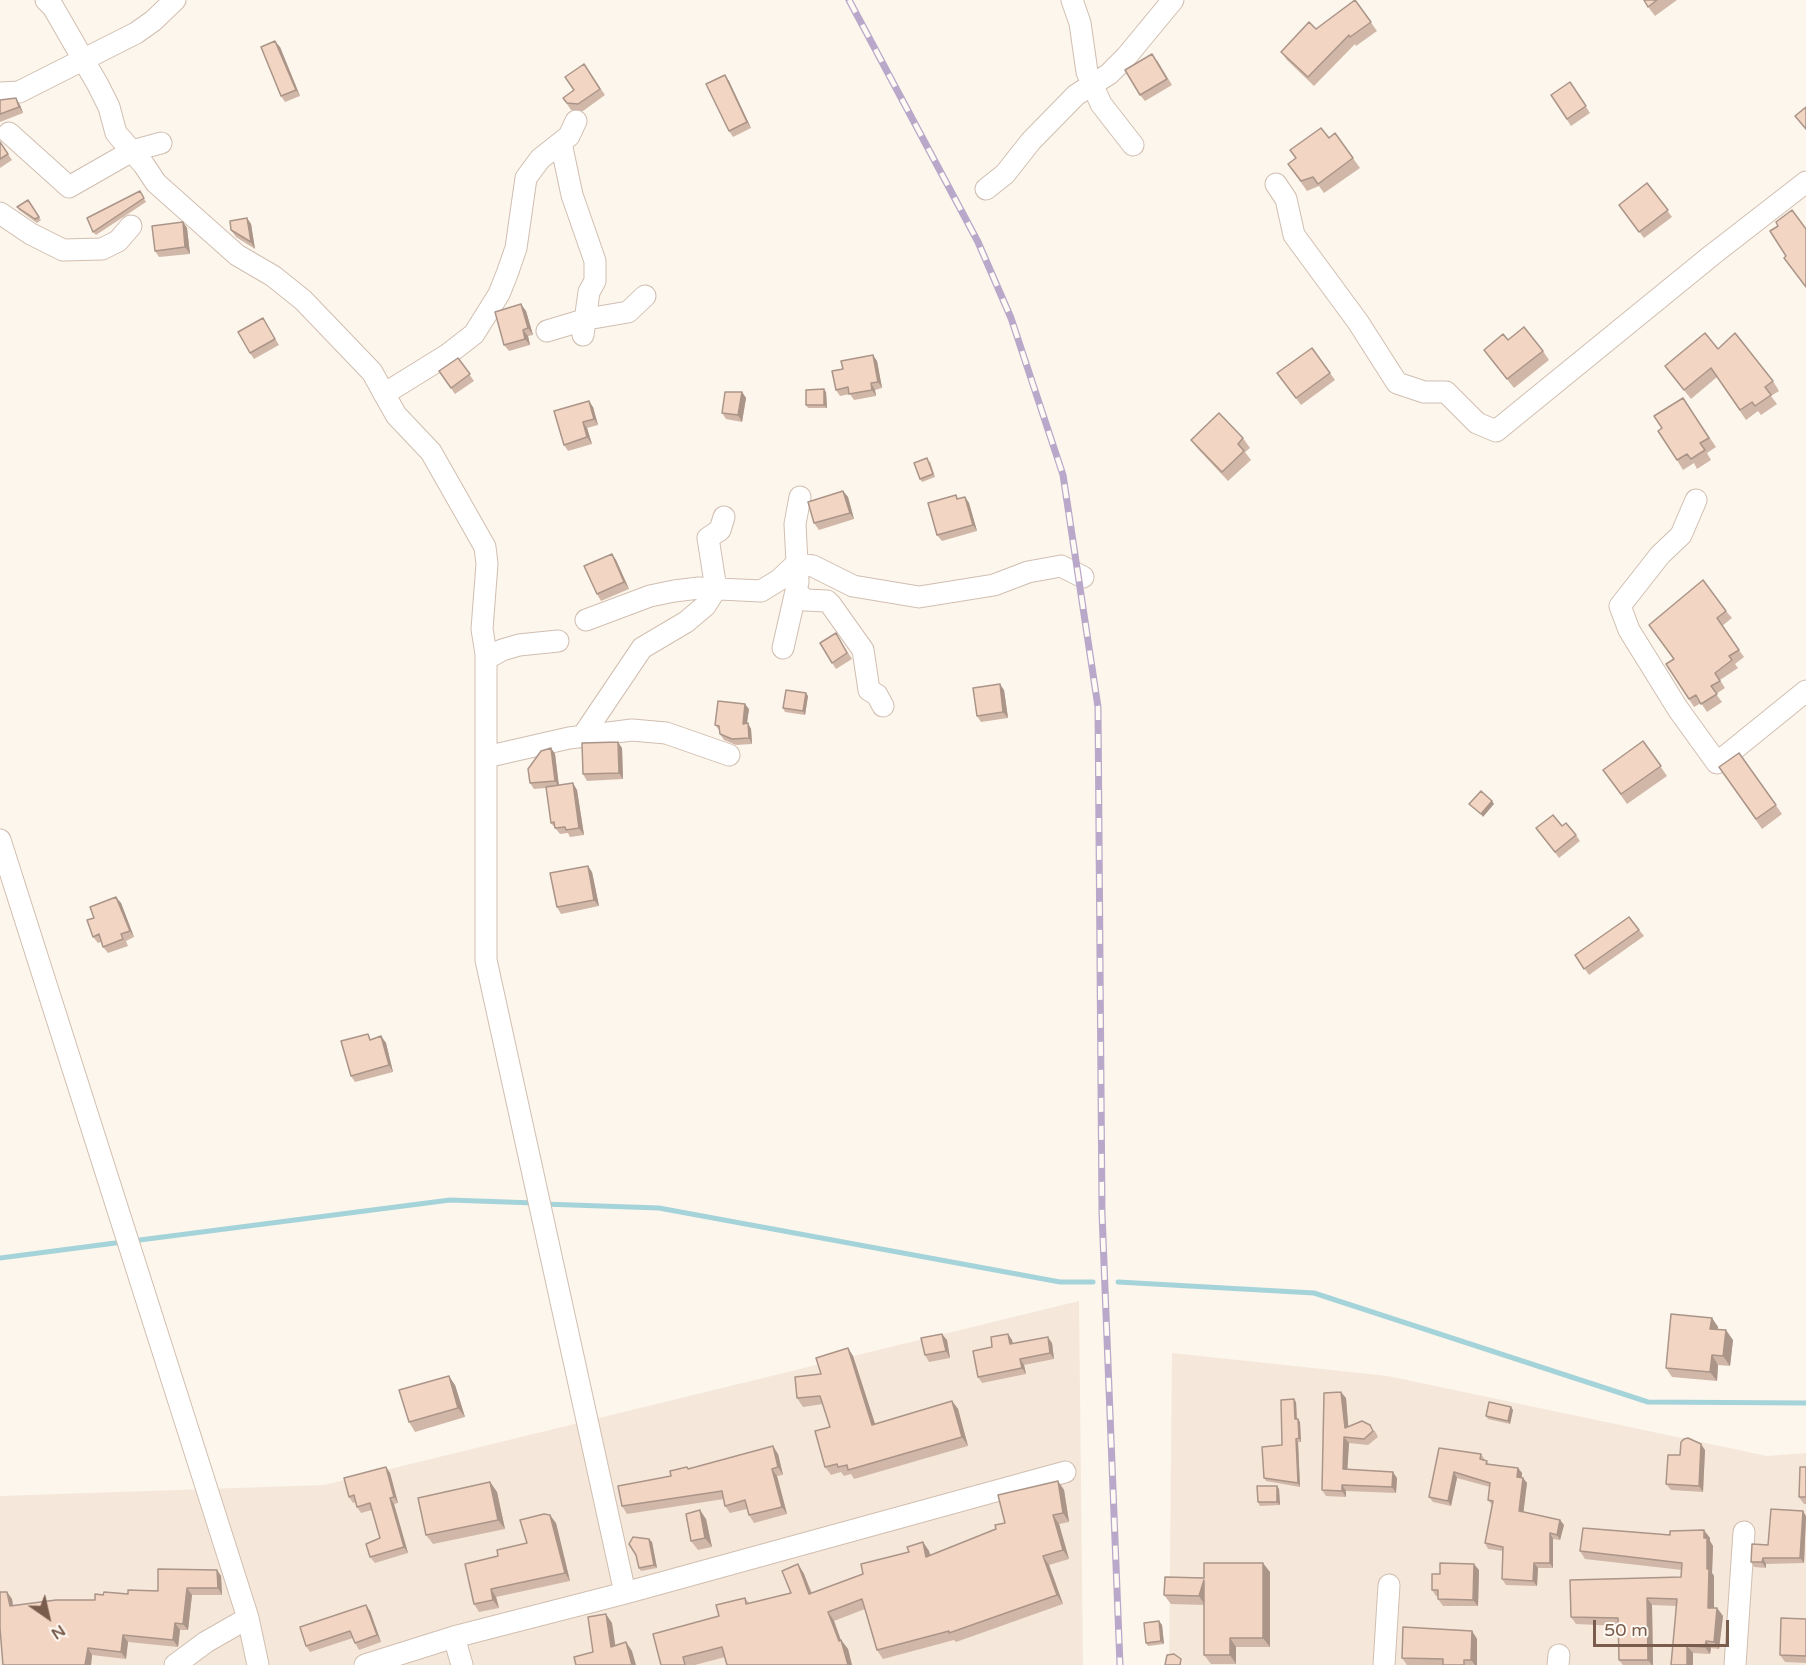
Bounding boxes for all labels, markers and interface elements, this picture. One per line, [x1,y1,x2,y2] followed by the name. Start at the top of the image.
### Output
[18,1587,78,1647] north arrow
[1596,1608,1732,1646] scale bar
[1604,1619,1648,1641] text: 50 m
[47,1620,69,1644] text: N

